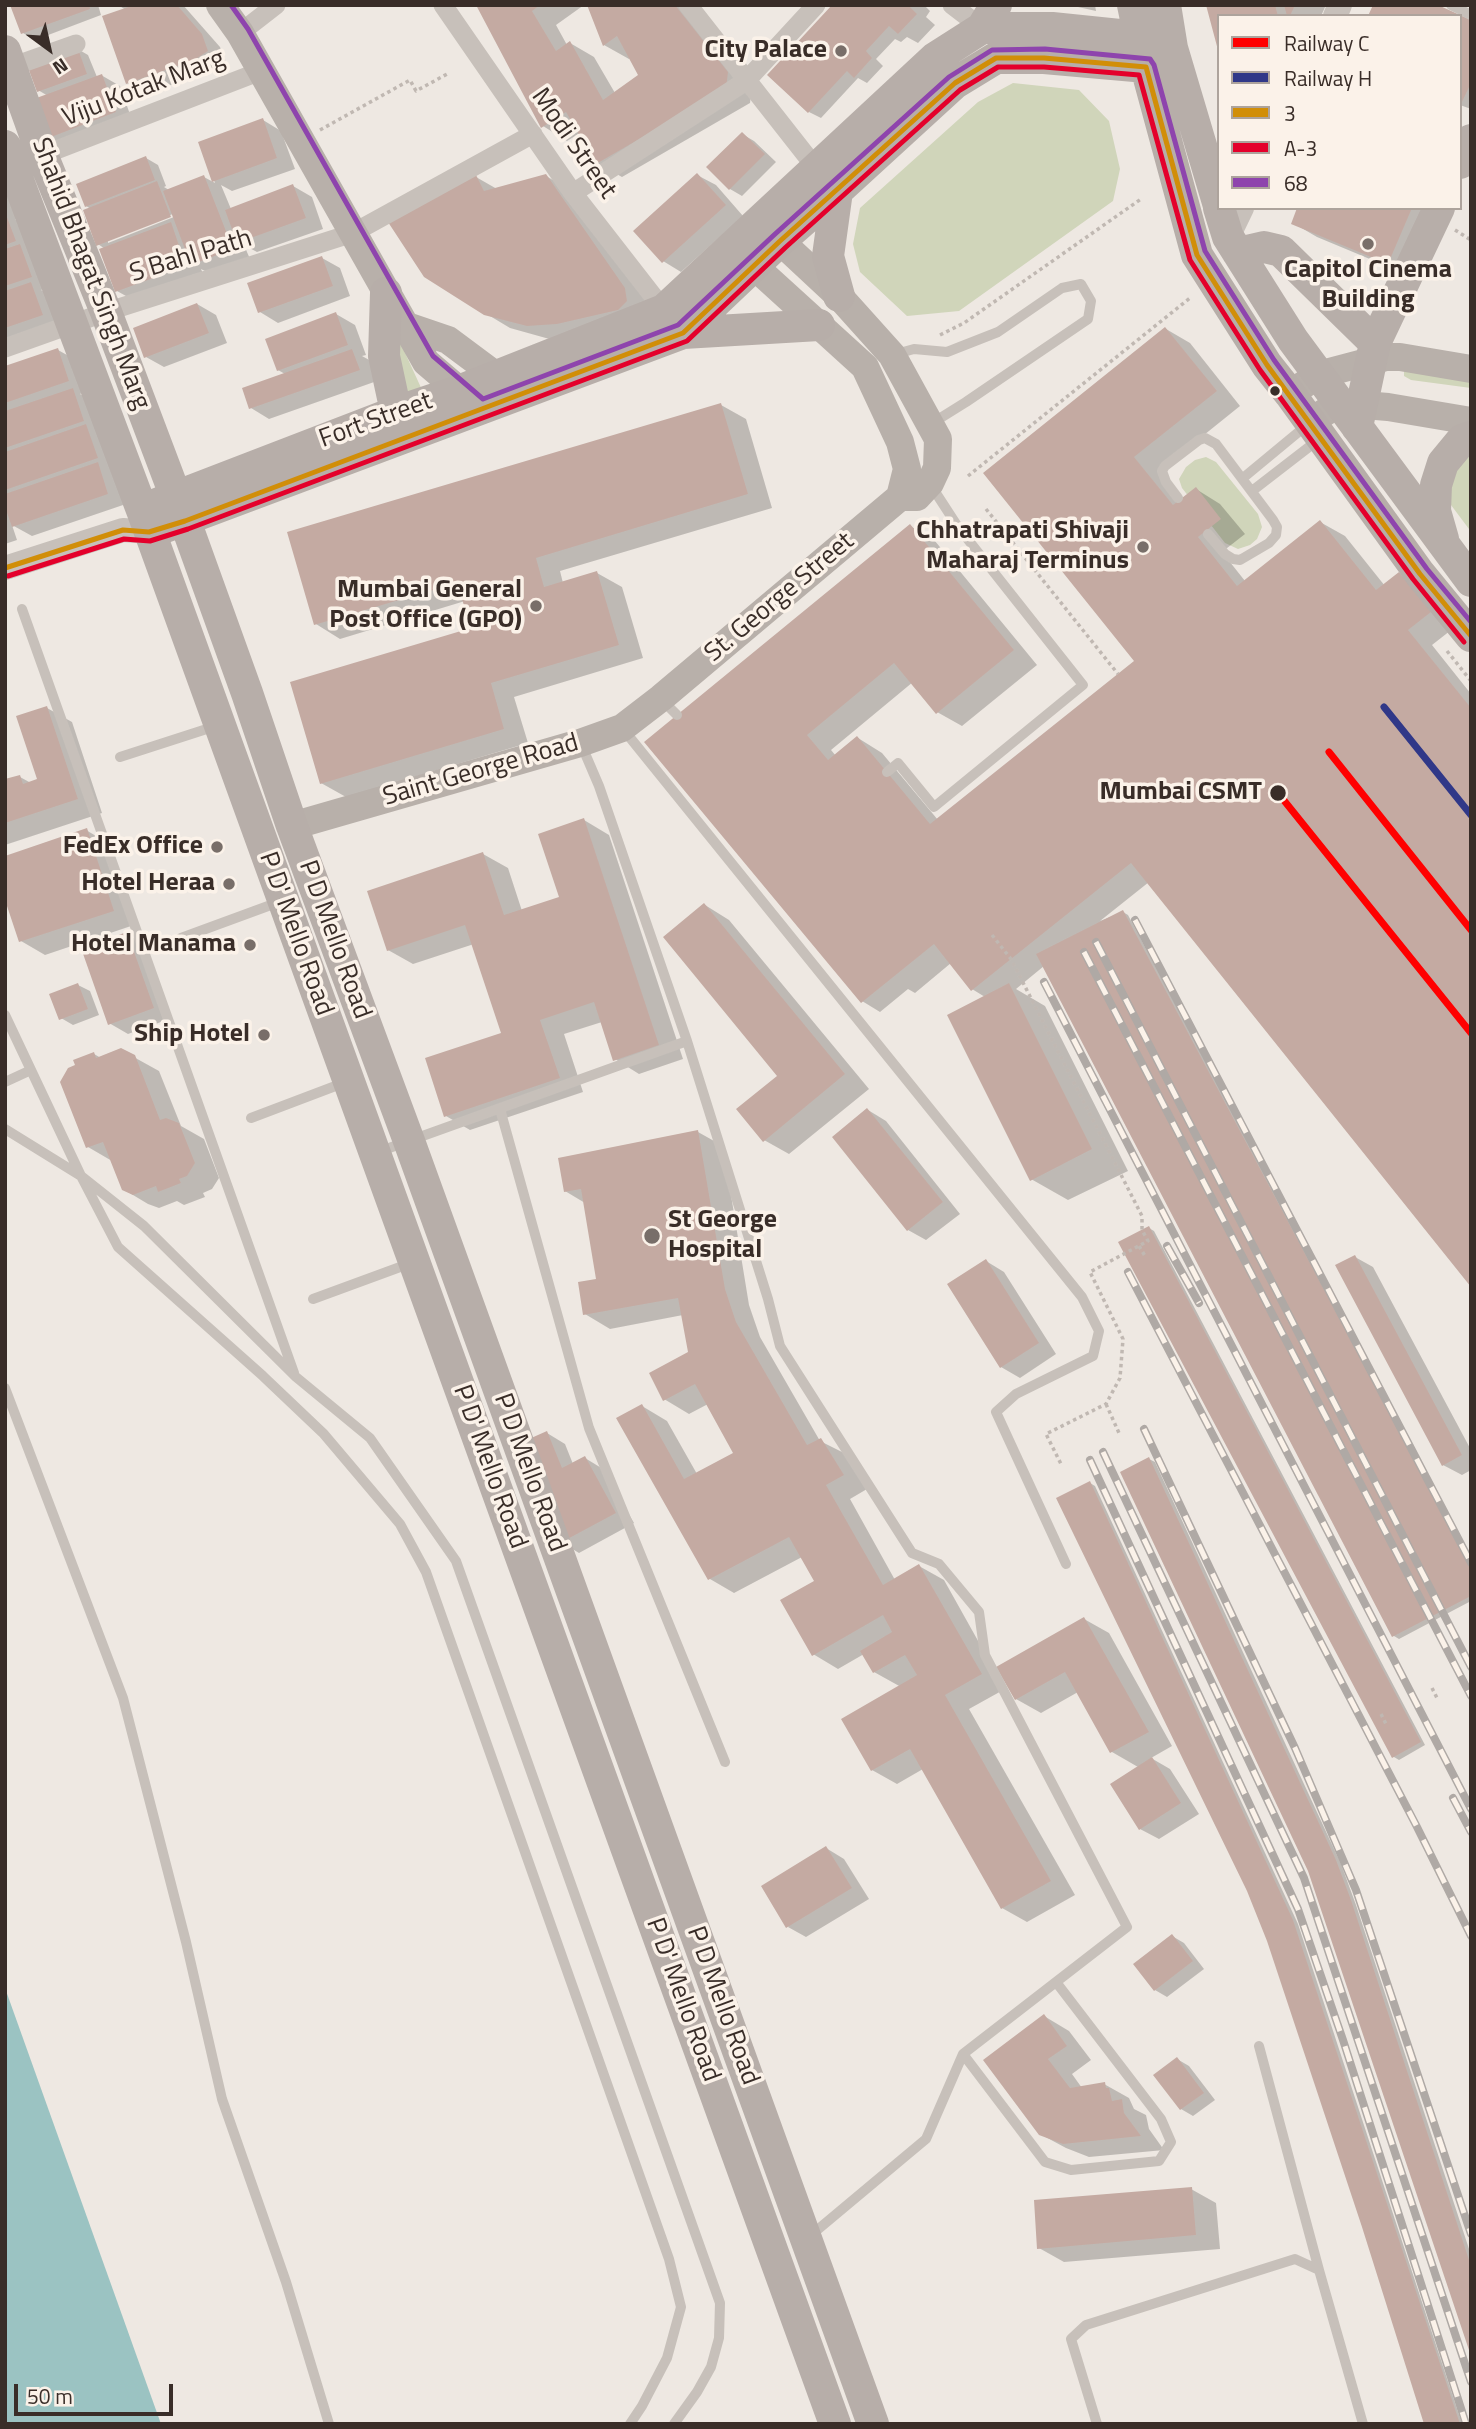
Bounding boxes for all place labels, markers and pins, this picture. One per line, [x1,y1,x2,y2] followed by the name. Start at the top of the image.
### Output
[704,35,827,67] place label: City Palace
[833,43,849,59] marker: City Palace
[1360,236,1376,252] marker: Capitol Cinema Building
[1284,255,1452,316] place label: Capitol Cinema Building
[1268,384,1282,398] unlabelled marker
[916,516,1129,578] place label: Chhatrapati Shivaji Maharaj Terminus
[1135,539,1151,555] marker: Chhatrapati Shivaji Maharaj Terminus
[329,575,522,636] place label: Mumbai General Post Office (GPO)
[528,598,544,614] marker: Mumbai General Post Office (GPO)
[1099,777,1262,809] place label: Mumbai CSMT
[1268,783,1288,803] marker: Mumbai CSMT
[63,831,203,863] place label: FedEx Office
[209,839,225,855] marker: FedEx Office
[81,868,215,900] place label: Hotel Heraa
[221,876,237,892] marker: Hotel Heraa
[71,929,236,961] place label: Hotel Manama
[242,937,258,953] marker: Hotel Manama
[134,1019,250,1051] place label: Ship Hotel
[256,1027,272,1043] marker: Ship Hotel
[668,1205,777,1266] place label: St George Hospital
[642,1226,662,1246] marker: St George Hospital

